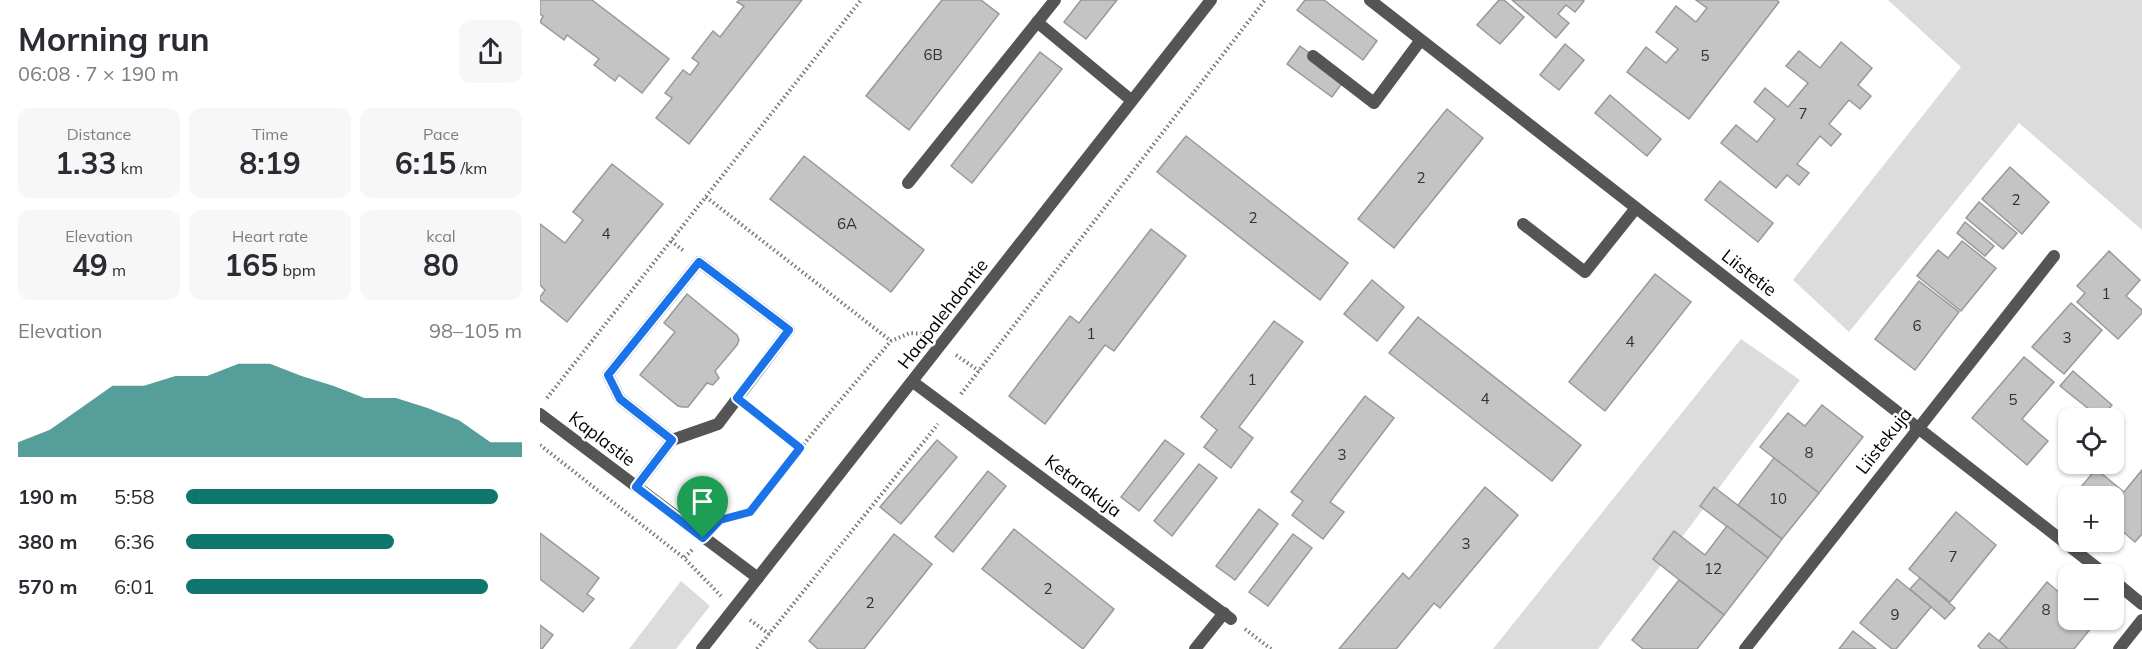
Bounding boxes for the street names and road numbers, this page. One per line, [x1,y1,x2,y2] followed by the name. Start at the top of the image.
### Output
[1717,244,1781,301] street label: Liistetie
[892,254,993,373] street label: Haapalehdontie
[1851,403,1917,478] street label: Liistekuja
[565,406,640,471] street label: Kaplastie
[1040,449,1126,522] street label: Ketarakuja

